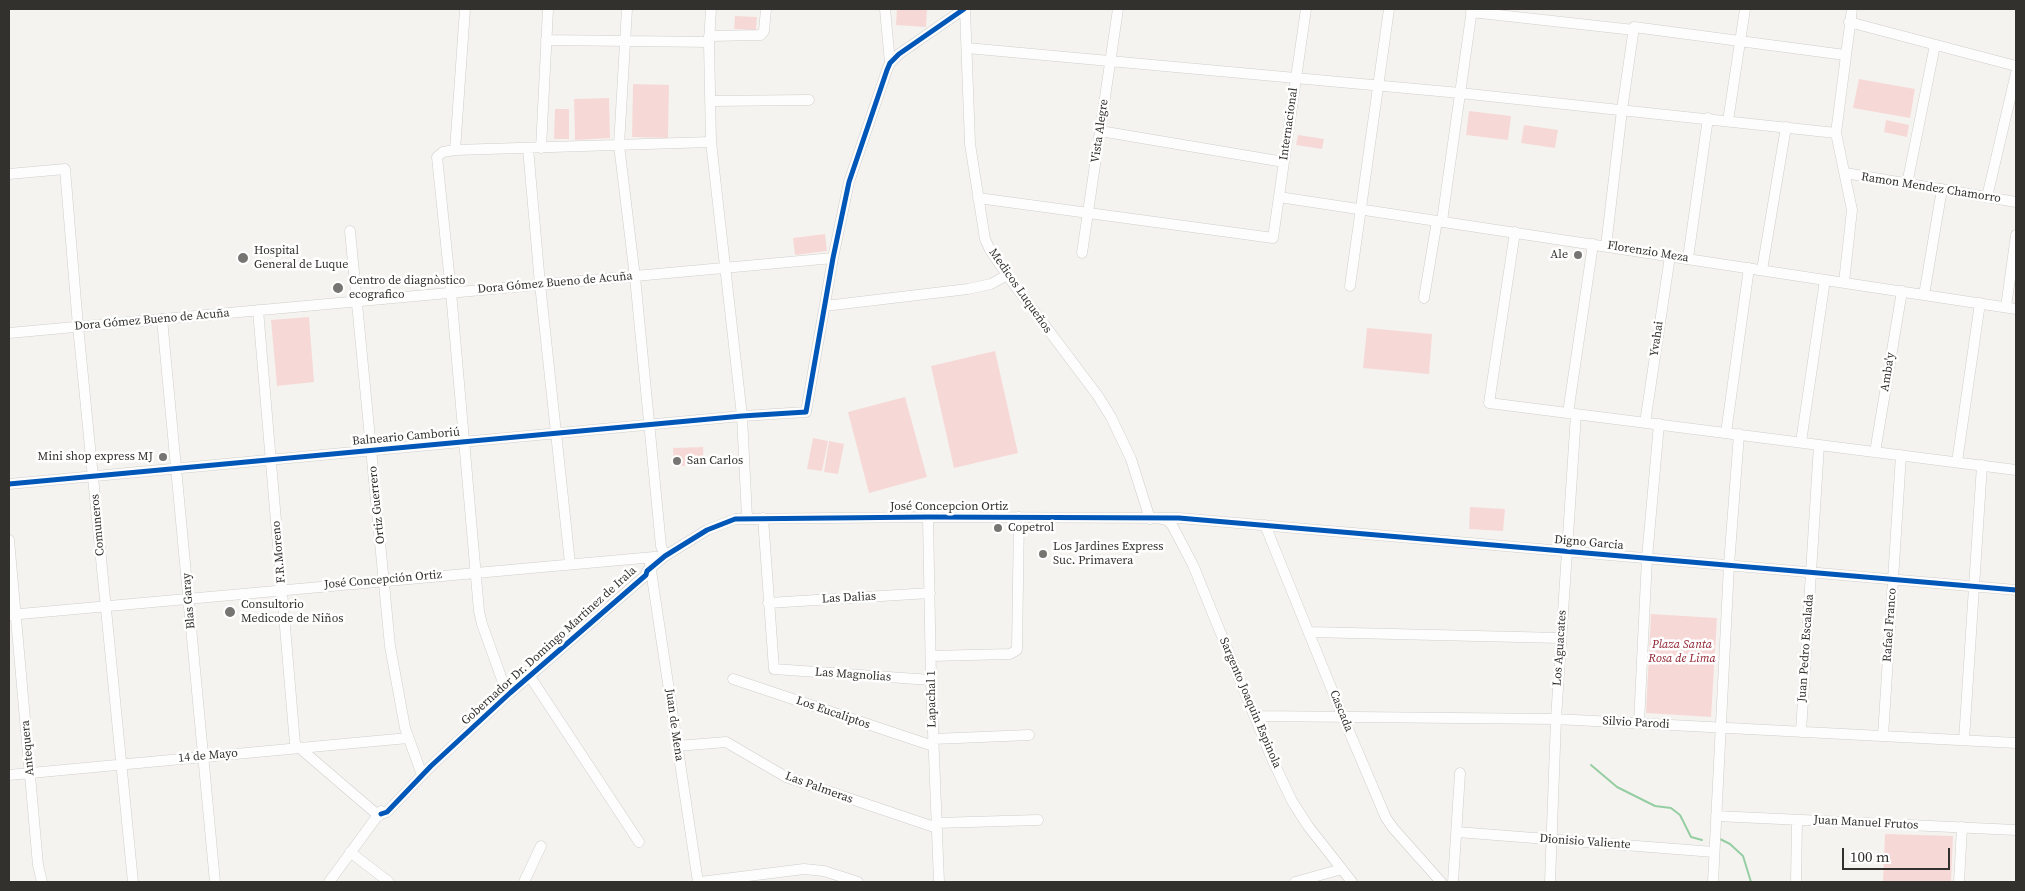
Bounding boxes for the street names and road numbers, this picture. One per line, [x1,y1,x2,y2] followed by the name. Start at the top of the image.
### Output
[1277,87,1301,161] street label: Internacional
[1088,98,1112,164] street label: Vista Alegre
[1860,170,2002,206] street label: Ramon Mendez Chamorro
[1606,238,1690,266] street label: Florenzio Meza
[985,246,1055,336] street label: Medicos Luqueños
[477,269,633,297] street label: Dora Gómez Bueno de Acuña
[74,306,230,334] street label: Dora Gómez Bueno de Acuña
[1647,320,1667,358] street label: Yvahai
[1878,351,1898,393] street label: Amba'y
[351,425,461,449] street label: Balneario Camboriú
[366,465,388,545] street label: Ortiz Guerrero
[88,493,108,557] street label: Comuneros
[890,500,1008,514] street label: José Concepcion Ortiz
[269,520,289,584] street label: F.R.Moreno
[1554,533,1624,553] street label: Digno Garcia
[459,564,639,728] street label: Gobernador Dr. Domingo Martinez de Irala
[324,568,442,592] street label: José Concepción Ortiz
[179,572,199,630] street label: Blas Garay
[1880,588,1900,662] street label: Rafael Franco
[821,589,877,607] street label: Las Dalias
[1795,594,1817,702] street label: Juan Pedro Escalada
[1550,609,1570,687] street label: Los Aguacates
[1216,636,1284,770] street label: Sargento Joaquin Espinola
[814,665,892,685] street label: Las Magnolias
[924,670,940,728] street label: Lapachal 1
[662,688,686,762] street label: Juan de Mena
[1326,688,1356,734] street label: Cascada
[794,694,872,732] street label: Los Eucaliptos
[1602,714,1670,732] street label: Silvio Parodi
[18,720,38,776] street label: Antequera
[178,746,238,766] street label: 14 de Mayo
[783,769,855,807] street label: Las Palmeras
[1813,813,1919,833] street label: Juan Manuel Frutos
[1539,832,1631,852] street label: Dionisio Valiente

